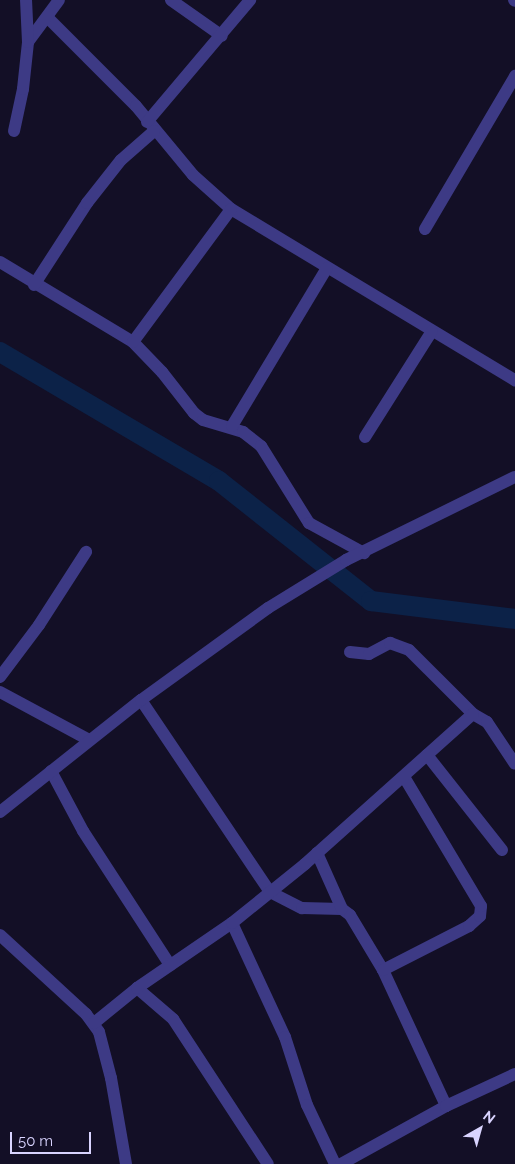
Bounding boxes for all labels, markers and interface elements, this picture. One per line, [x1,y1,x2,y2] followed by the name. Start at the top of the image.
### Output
[455,1104,505,1154] north arrow
[480,1108,498,1127] text: N
[12,1122,94,1154] scale bar
[18,1132,53,1150] text: 50 m

